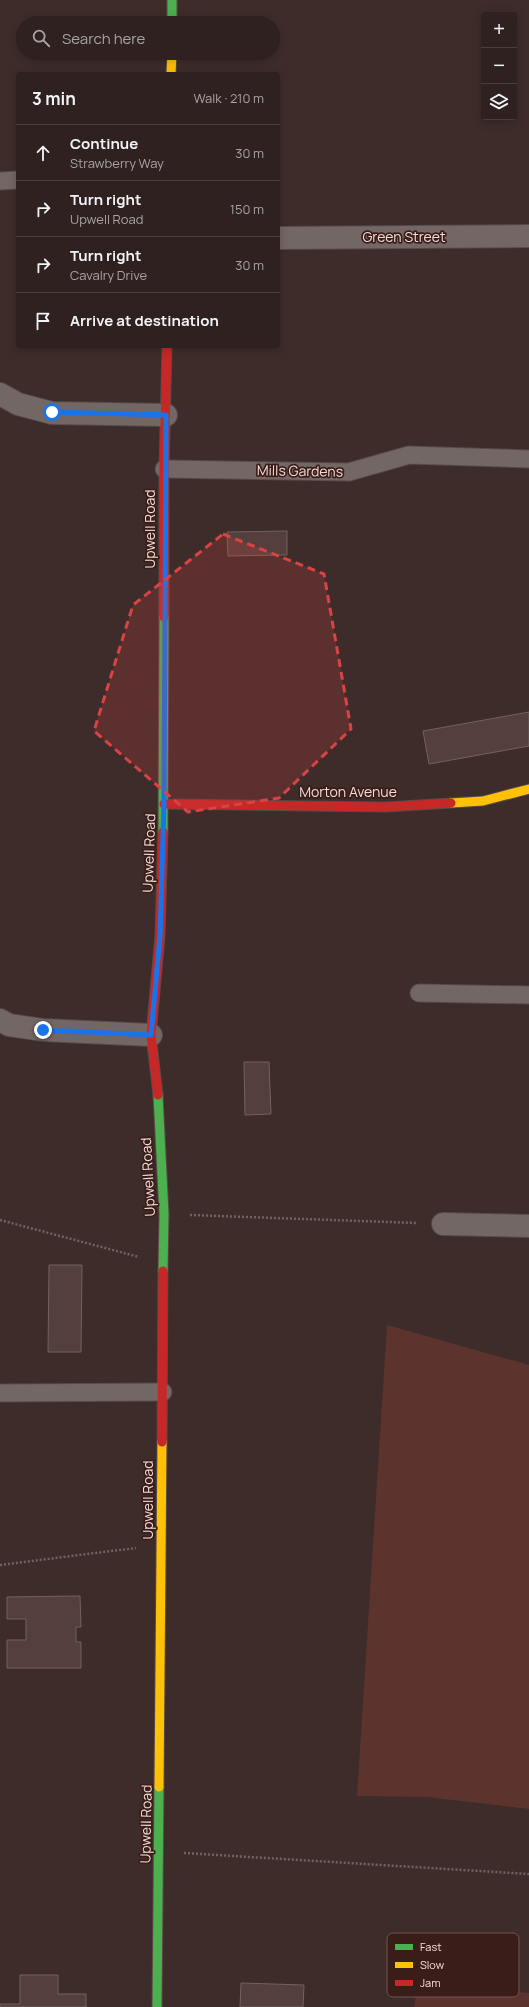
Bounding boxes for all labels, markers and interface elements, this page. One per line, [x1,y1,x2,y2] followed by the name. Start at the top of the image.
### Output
[481,12,517,120] map controls
[481,12,517,48] button: +
[16,16,280,60] search box
[30,27,52,49] icon: search
[62,28,145,49] text: Search here
[481,48,517,84] button: −
[481,84,517,120] button: layers
[32,87,76,110] text: 3 min
[194,89,264,107] text: Walk · 210 m
[70,133,138,154] text: Continue
[32,142,54,164] icon: ahead
[235,144,264,162] text: 30 m
[70,154,164,172] text: Strawberry Way
[70,189,141,210] text: Turn right
[32,198,54,220] icon: right
[230,200,264,218] text: 150 m
[70,210,143,228] text: Upwell Road
[362,227,446,246] street label: Green Street
[70,245,141,266] text: Turn right
[32,254,54,276] icon: right
[235,256,264,274] text: 30 m
[70,266,147,284] text: Cavalry Drive
[32,310,54,332] icon: arrive
[70,310,219,331] text: Arrive at destination
[43,403,61,421] route start
[257,460,343,481] street label: Mills Gardens
[140,489,159,569] street label: Upwell Road
[299,782,397,801] street label: Morton Avenue
[138,813,159,893] street label: Upwell Road
[34,1021,52,1039] route end
[136,1137,159,1217] street label: Upwell Road
[138,1460,157,1540] street label: Upwell Road
[135,1784,156,1864] street label: Upwell Road
[387,1933,519,1997] legend
[420,1939,442,1954] text: Fast
[420,1957,445,1972] text: Slow
[420,1975,441,1990] text: Jam

